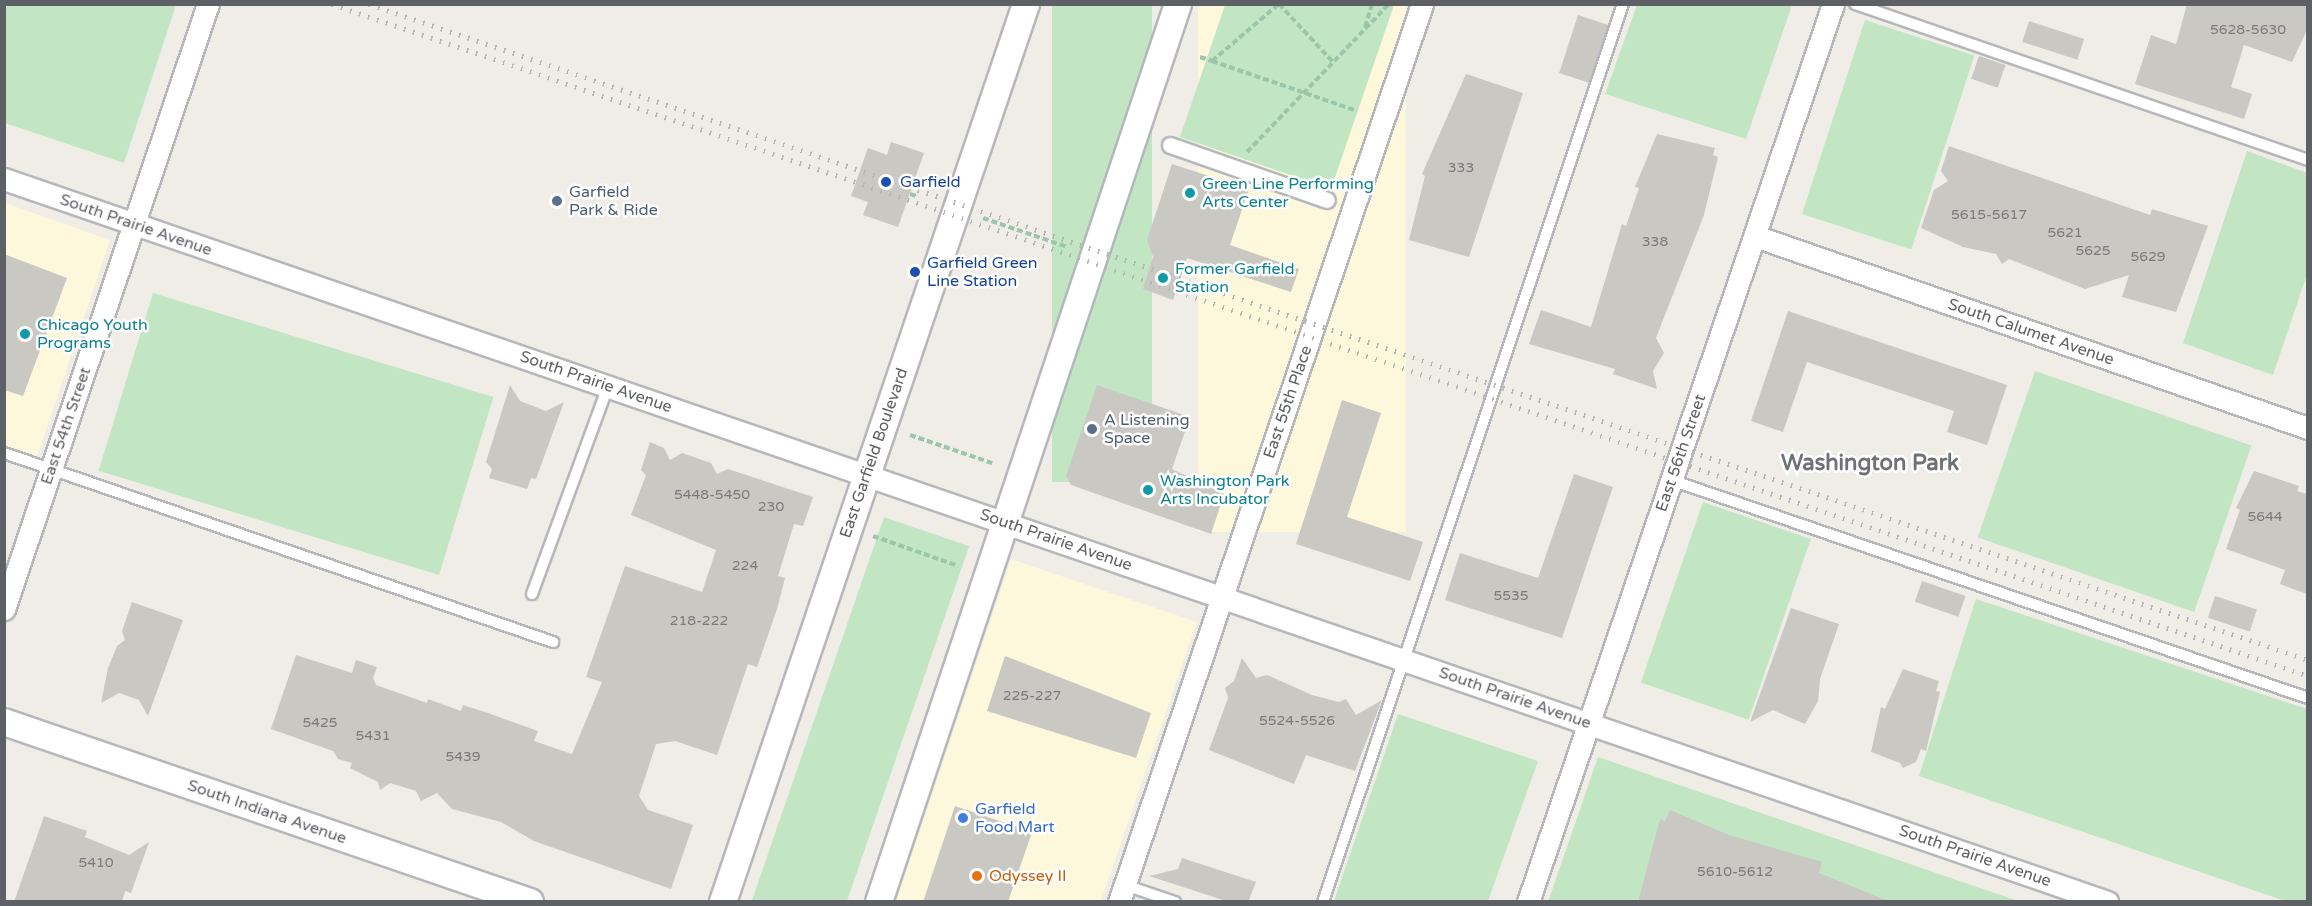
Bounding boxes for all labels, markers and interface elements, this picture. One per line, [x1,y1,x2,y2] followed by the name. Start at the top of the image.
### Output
[2210,22,2286,38] house number: 5628-5630
[1448,160,1474,176] house number: 333
[900,172,961,192] place label: Garfield
[877,173,895,191] marker: Garfield
[1202,174,1374,212] place label: Green Line Performing Arts Center
[569,182,658,220] place label: Garfield Park & Ride
[1183,186,1197,200] marker: Green Line Performing Arts Center
[57,190,215,260] street label: South Prairie Avenue
[550,194,564,208] marker: Garfield Park & Ride
[1951,207,2027,223] house number: 5615-5617
[2047,225,2083,241] house number: 5621
[1642,234,1668,250] house number: 338
[2075,243,2111,259] house number: 5625
[2130,249,2166,265] house number: 5629
[927,253,1038,291] place label: Garfield Green Line Station
[1175,259,1295,297] place label: Former Garfield Station
[908,265,922,279] marker: Garfield Green Line Station
[1156,271,1170,285] marker: Former Garfield Station
[1945,295,2117,369] street label: South Calumet Avenue
[37,315,148,353] place label: Chicago Youth Programs
[18,327,32,341] marker: Chicago Youth Programs
[1260,343,1316,461] street label: East 55th Place
[517,347,675,417] street label: South Prairie Avenue
[37,365,95,487] street label: East 54th Street
[836,365,912,541] street label: East Garfield Boulevard
[1652,392,1710,514] street label: East 56th Street
[1104,410,1190,448] place label: A Listening Space
[1085,422,1099,436] marker: A Listening Space
[1781,451,1959,477] district label: Washington Park
[1160,471,1290,509] place label: Washington Park Arts Incubator
[1141,483,1155,497] marker: Washington Park Arts Incubator
[674,487,750,503] house number: 5448-5450
[758,499,784,515] house number: 230
[977,505,1135,575] street label: South Prairie Avenue
[2247,509,2283,525] house number: 5644
[732,558,758,574] house number: 224
[1493,588,1529,604] house number: 5535
[670,613,728,629] house number: 218-222
[1436,663,1594,733] street label: South Prairie Avenue
[1003,688,1061,704] house number: 225-227
[1259,713,1335,729] house number: 5524-5526
[302,715,338,731] house number: 5425
[355,728,391,744] house number: 5431
[445,749,481,765] house number: 5439
[185,776,349,848] street label: South Indiana Avenue
[975,799,1054,837] place label: Garfield Food Mart
[956,811,970,825] marker: Garfield Food Mart
[1896,821,2054,891] street label: South Prairie Avenue
[78,855,114,871] house number: 5410
[1697,864,1773,880] house number: 5610-5612
[989,866,1067,886] place label: Odyssey II
[970,869,984,883] marker: Odyssey II

